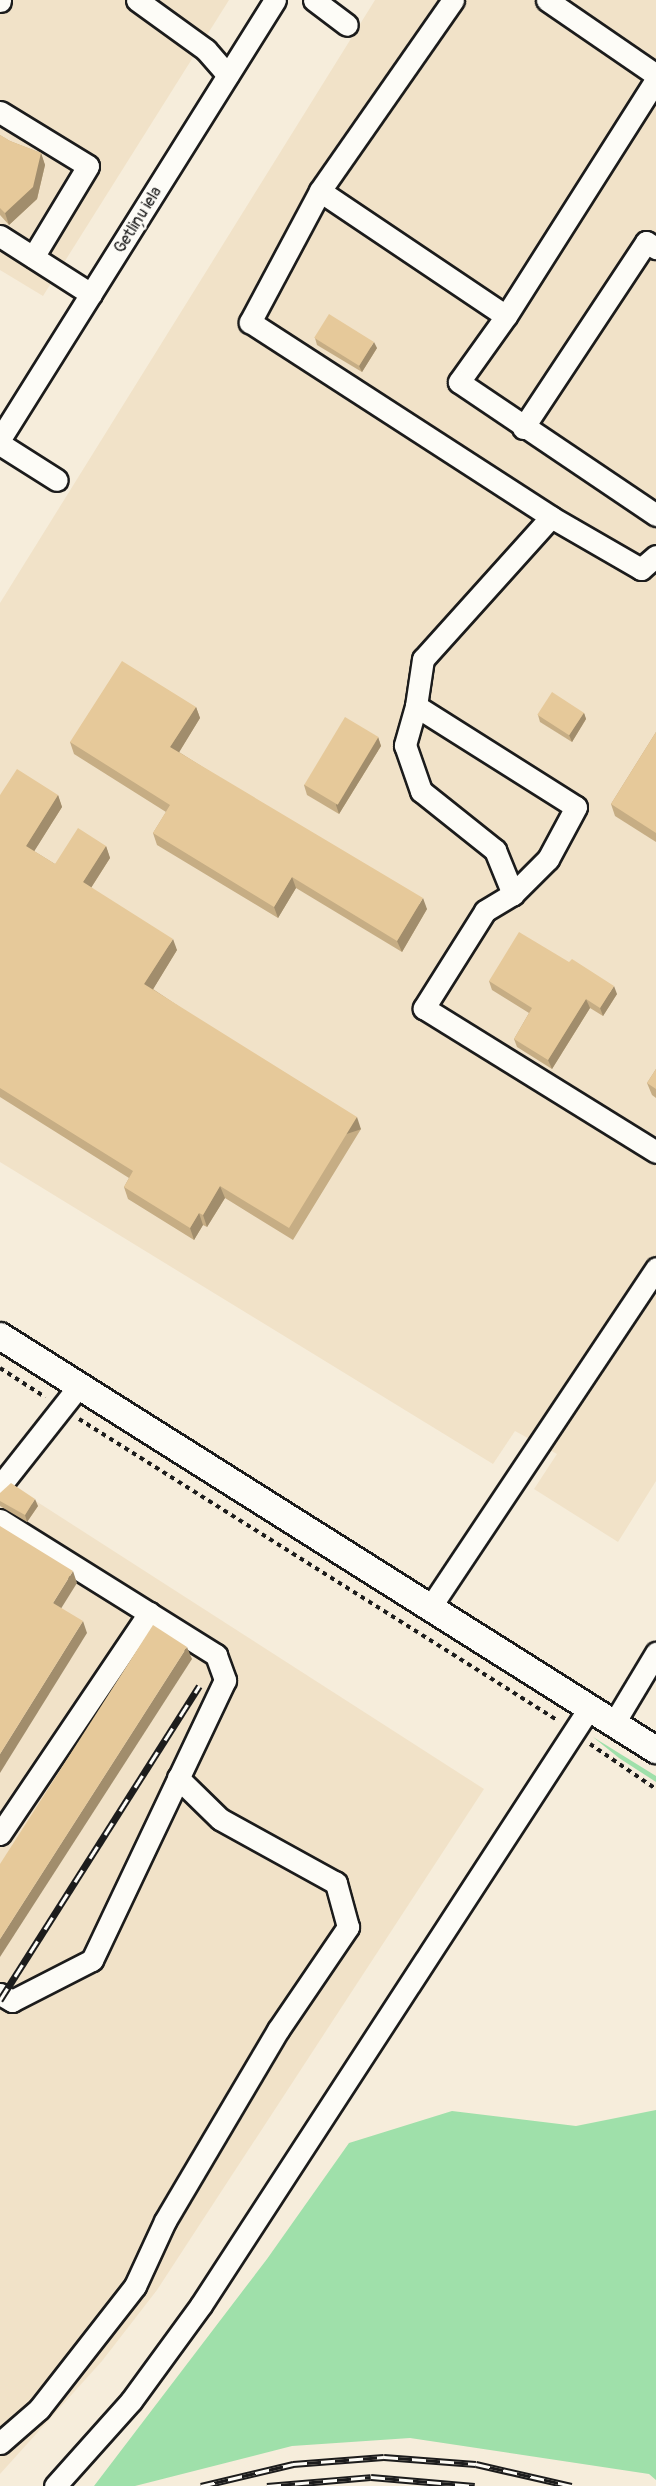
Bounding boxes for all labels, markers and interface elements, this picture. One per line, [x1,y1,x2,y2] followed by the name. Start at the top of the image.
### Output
[110,183,166,257] street label: Getliņu iela

